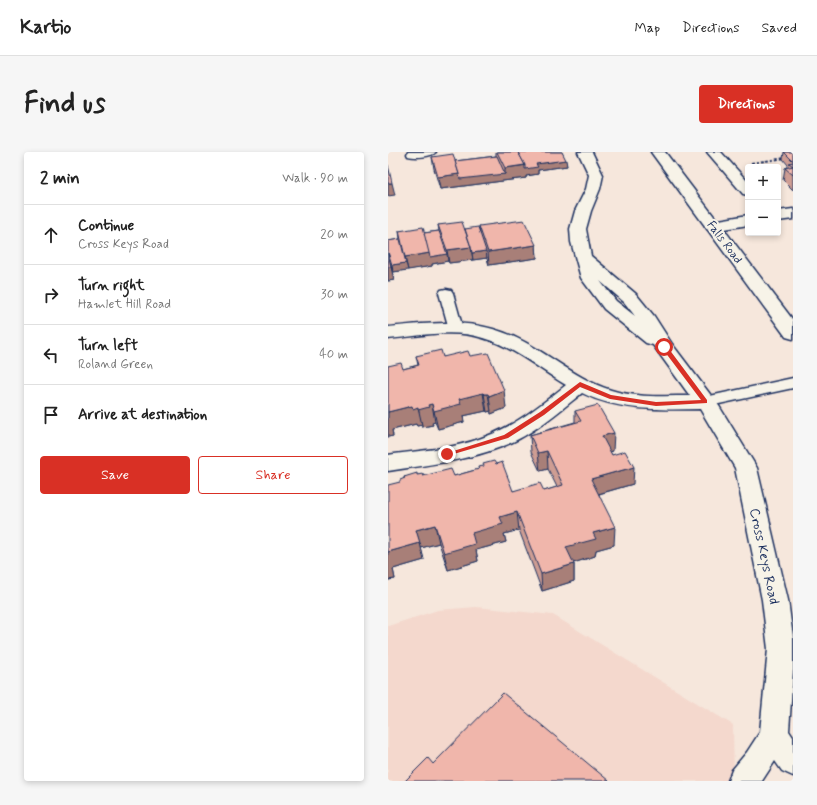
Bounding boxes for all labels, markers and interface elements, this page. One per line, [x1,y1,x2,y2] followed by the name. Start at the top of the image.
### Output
[20,15,71,40] text: Kartio
[634,19,660,37] text: Map
[682,19,740,37] text: Directions
[762,19,797,37] text: Saved
[699,85,793,123] button: Directions
[24,86,105,123] text: Find us
[745,164,781,236] map controls
[745,164,781,200] button: +
[40,167,80,189] text: 2 min
[282,170,348,187] text: Walk · 90 m
[745,200,781,236] button: −
[78,216,134,236] text: Continue
[703,218,746,267] street label: Falls Road
[40,224,62,246] icon: ahead
[320,226,348,243] text: 20 m
[78,236,169,253] text: Cross Keys Road
[78,276,145,296] text: Turn right
[40,284,62,306] icon: right
[321,286,348,303] text: 30 m
[78,296,171,313] text: Hamlet Hill Road
[78,336,138,356] text: Turn left
[655,338,673,356] route start
[40,344,62,366] icon: left
[319,346,348,363] text: 40 m
[78,356,153,373] text: Roland Green
[40,404,62,426] icon: arrive
[78,405,207,425] text: Arrive at destination
[438,445,456,463] route end
[40,456,190,494] button: Save
[198,456,348,494] button: Share
[745,506,783,606] street label: Cross Keys Road

